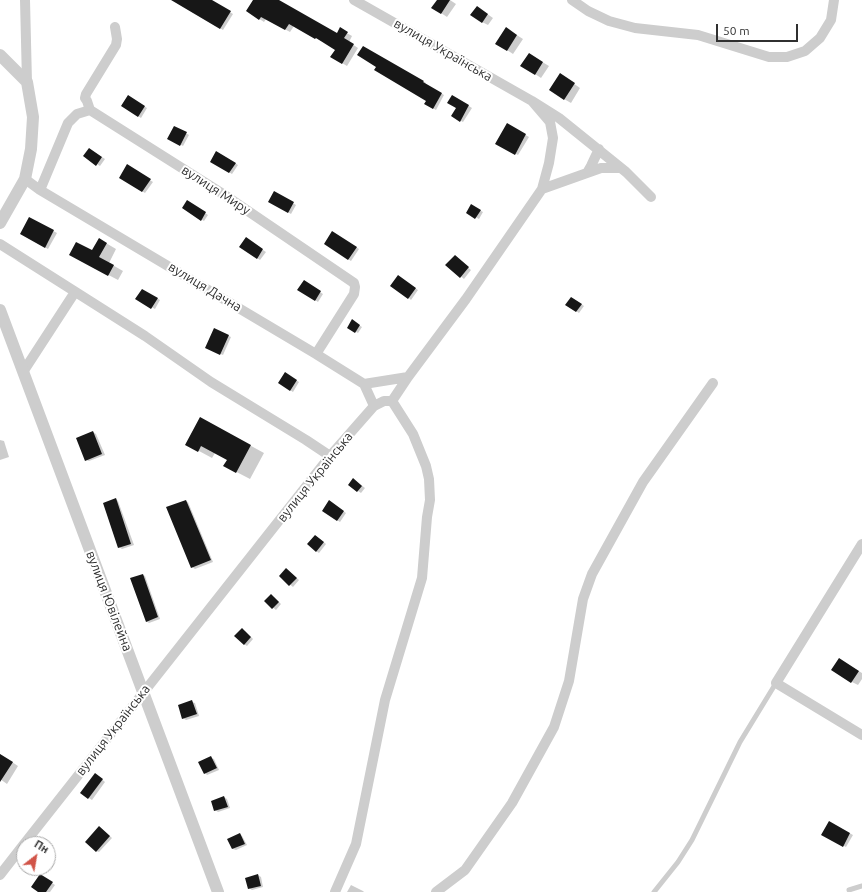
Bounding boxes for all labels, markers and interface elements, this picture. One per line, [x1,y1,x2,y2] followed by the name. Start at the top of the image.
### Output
[391,15,495,85] street label: вулиця Українська
[718,16,800,42] scale bar
[723,24,750,37] text: 50 m
[179,162,253,218] street label: вулиця Миру
[165,259,245,315] street label: вулиця Дачна
[274,429,356,525] street label: вулиця Українська
[83,549,135,653] street label: вулиця Ювілейна
[73,681,153,779] street label: вулиця Українська
[16,836,56,876] north arrow
[32,838,51,855] text: Пн

